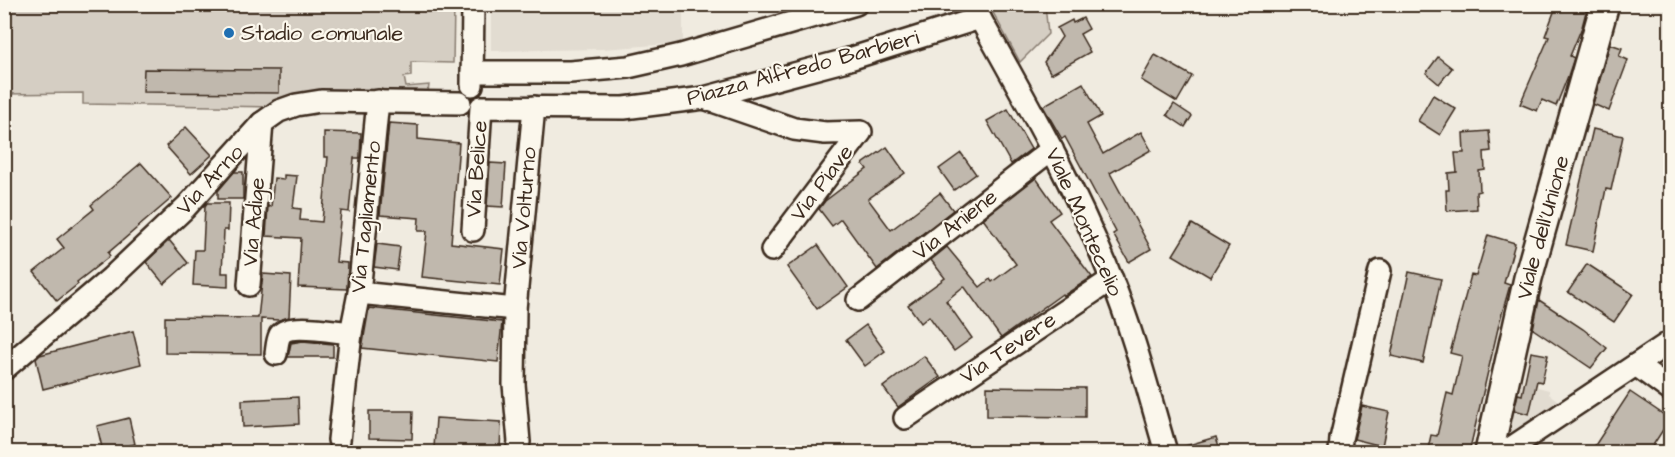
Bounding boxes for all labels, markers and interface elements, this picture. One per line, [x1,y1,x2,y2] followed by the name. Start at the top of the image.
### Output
[241,18,403,49] place label: Stadio comunale
[683,22,923,114] street label: Piazza Alfredo Barbieri
[222,26,236,40] marker: Stadio comunale
[458,119,496,219] street label: Via Belice
[169,137,251,222] street label: Via Arno
[783,138,861,228] street label: Via Piave
[343,139,390,295] street label: Via Tagliamento
[1037,143,1131,302] street label: Viale Montecelio
[503,145,545,270] street label: Via Volturno
[1508,152,1577,302] street label: Viale dell'Unione
[235,176,274,268] street label: Via Adige
[906,182,1004,268] street label: Via Aniene
[954,304,1062,392] street label: Via Tevere

